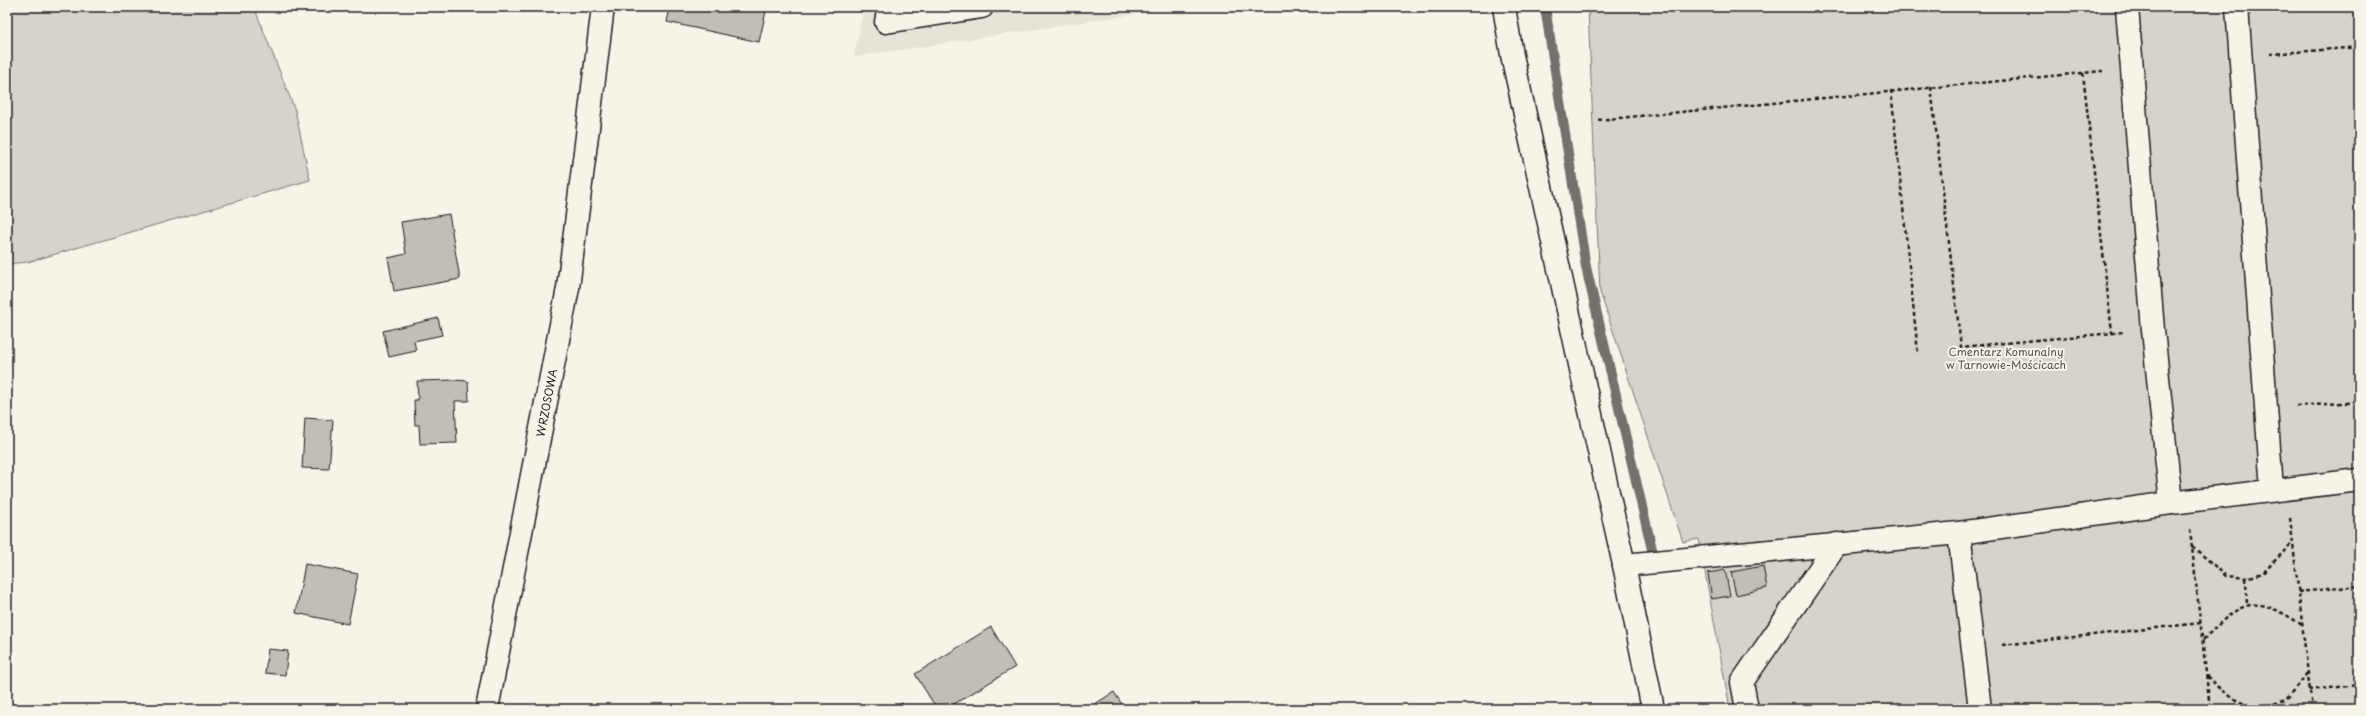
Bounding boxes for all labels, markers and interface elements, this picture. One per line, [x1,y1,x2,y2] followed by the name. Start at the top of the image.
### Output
[1946,343,2066,373] park label: Cmentarz Komunalny w Tarnowie-Mościcach
[531,367,561,438] street label: WRZOSOWA

